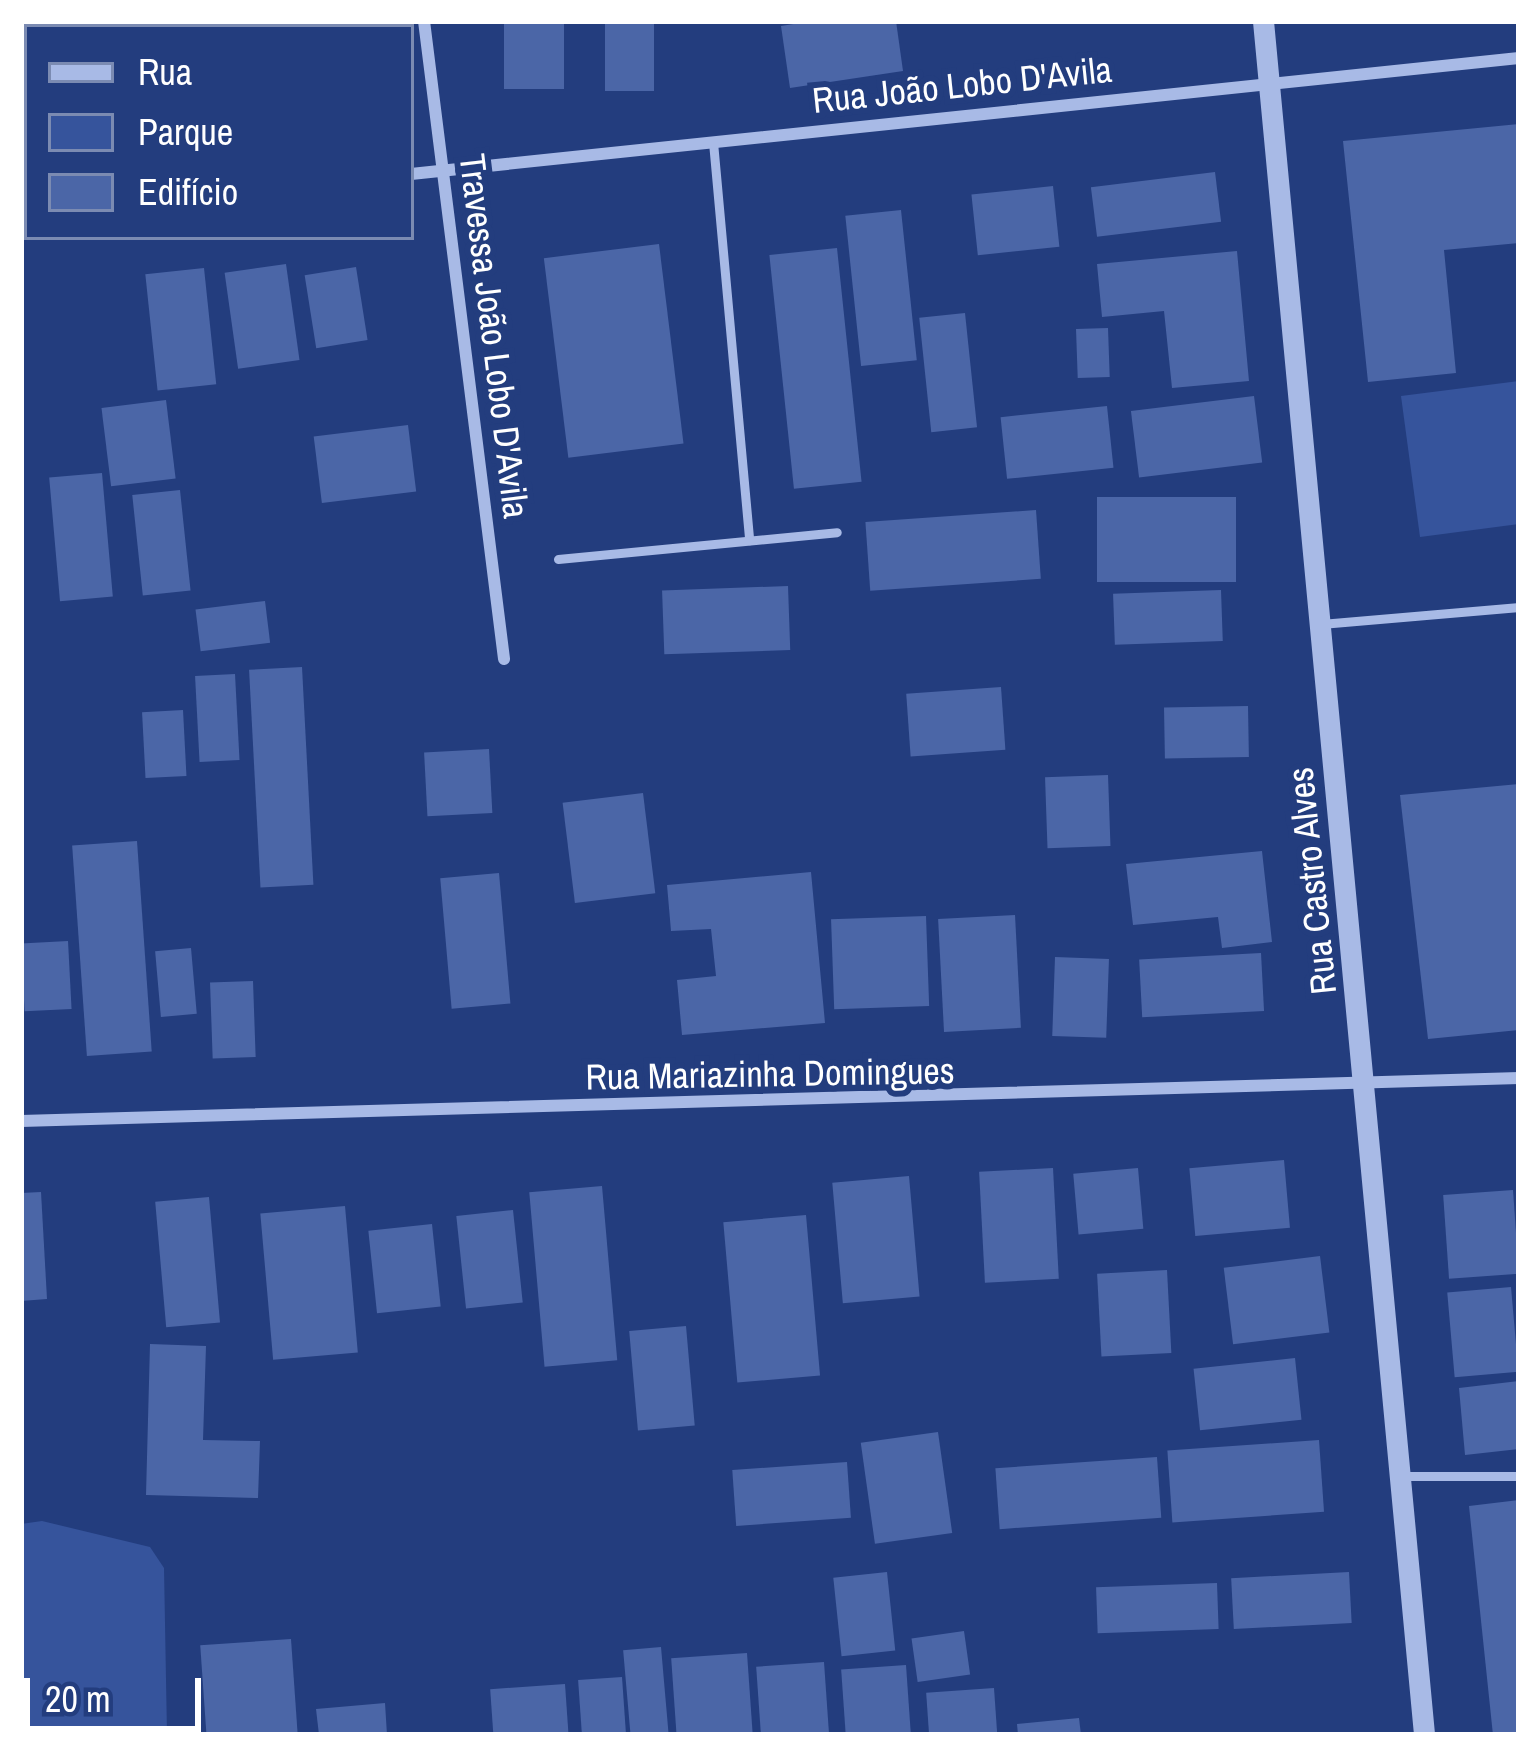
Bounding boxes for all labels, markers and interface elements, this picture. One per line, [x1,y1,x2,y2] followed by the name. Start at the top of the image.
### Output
[24,24,414,240] legend
[138,48,192,96] text: Rua
[810,48,1114,122] street label: Rua João Lobo D'Avila
[138,108,233,156] text: Parque
[450,151,538,521] street label: Travessa João Lobo D'Avila
[138,168,238,216] text: Edifício
[1279,765,1345,997] street label: Rua Castro Alves
[585,1049,955,1099] street label: Rua Mariazinha Domingues
[30,1654,207,1728] scale bar
[45,1675,111,1723] text: 20 m

